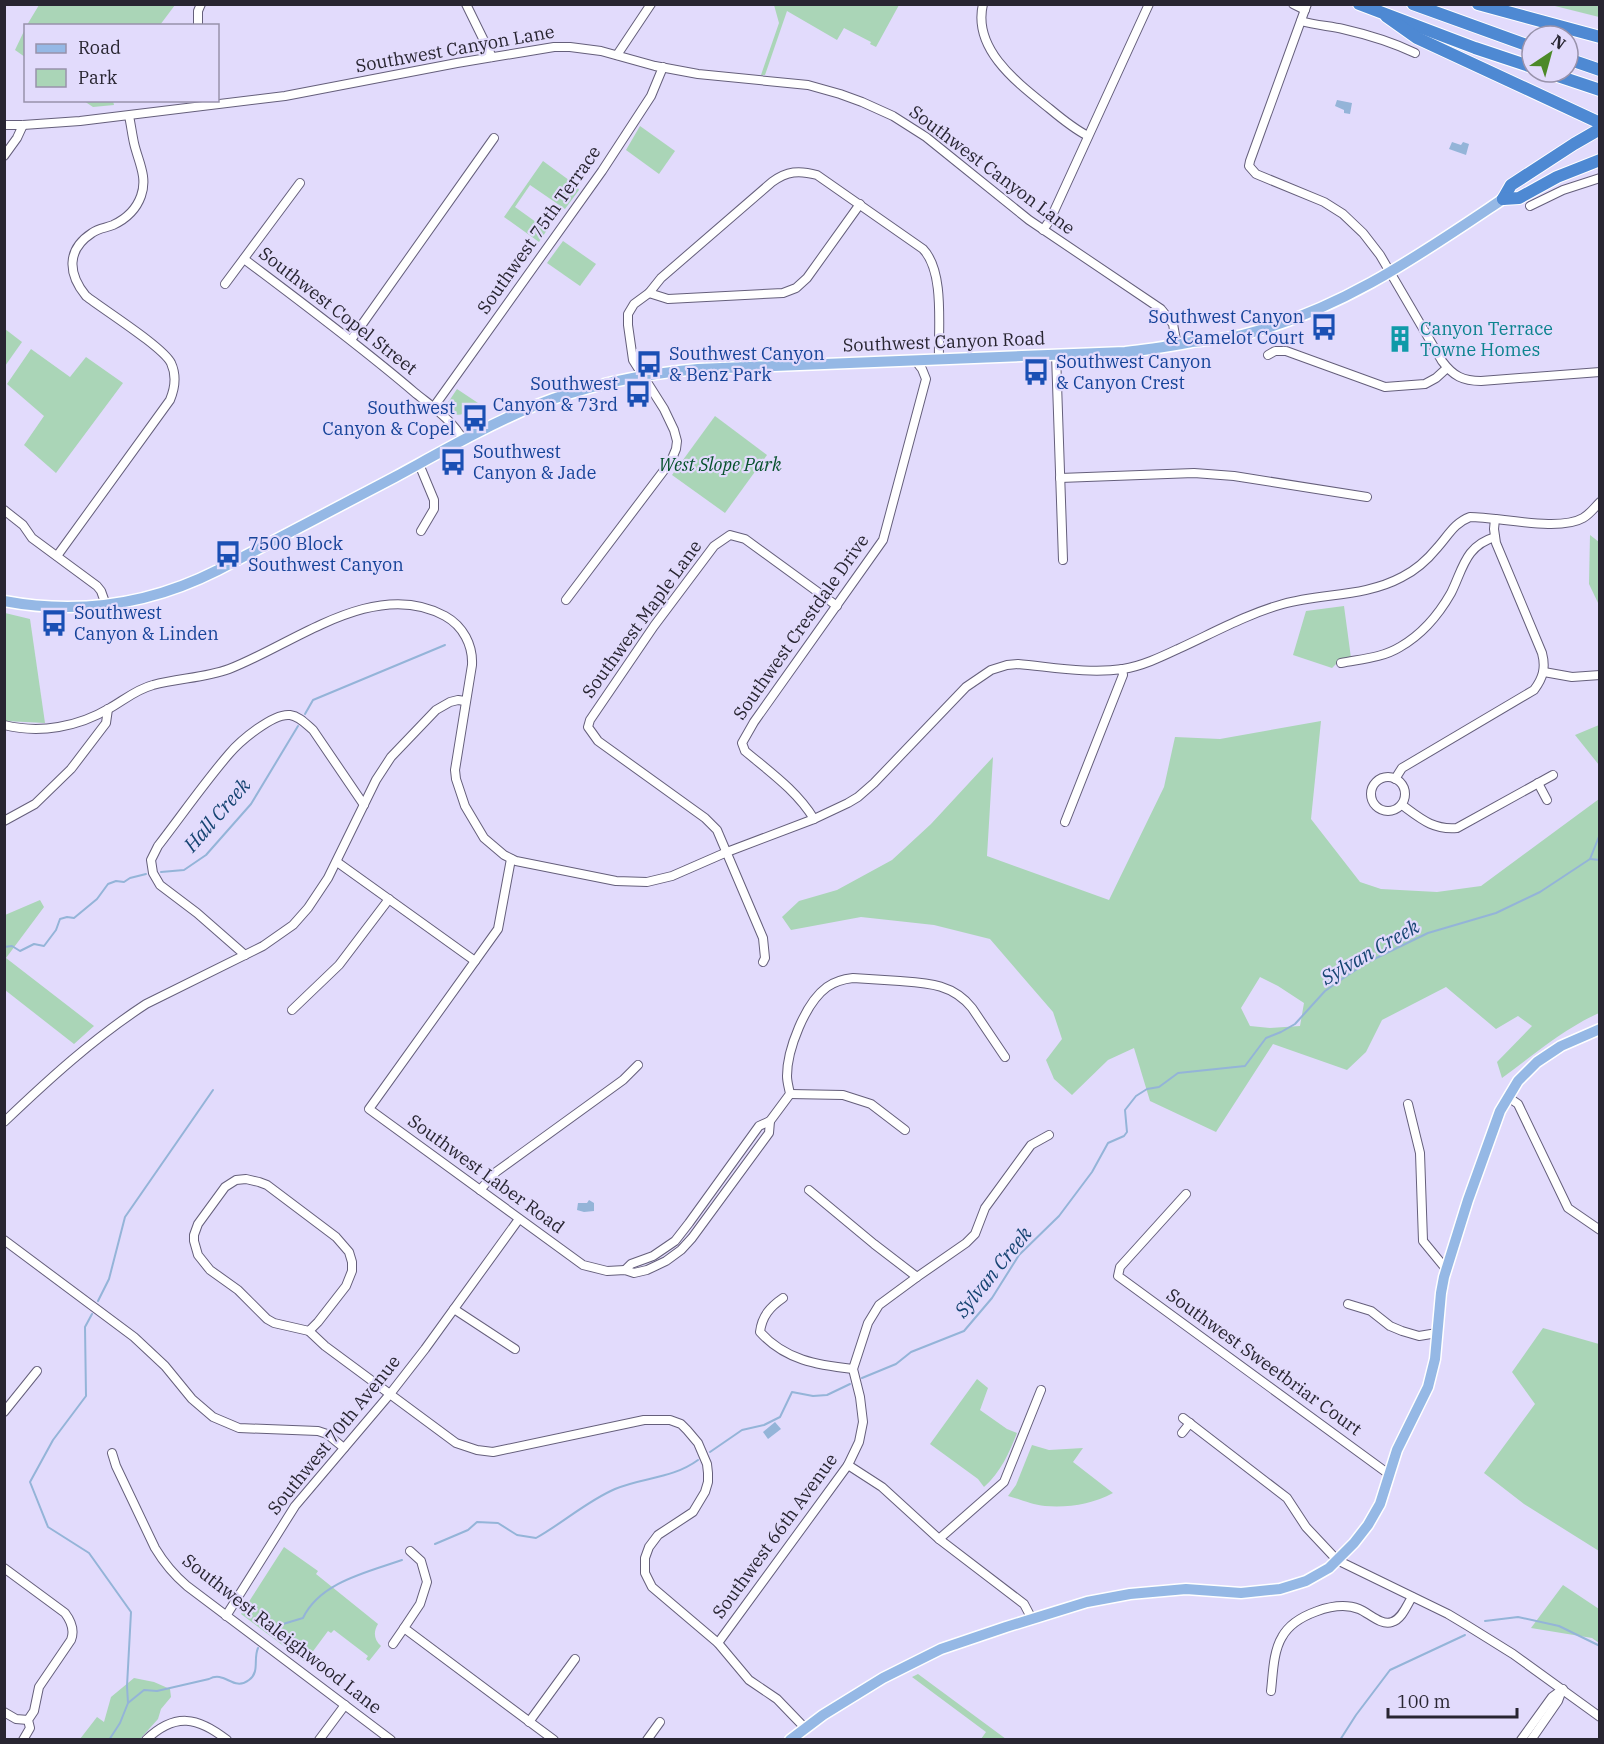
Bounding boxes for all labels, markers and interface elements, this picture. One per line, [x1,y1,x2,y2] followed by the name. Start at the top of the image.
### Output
[354,20,556,77] street label: Southwest Canyon Lane
[24,24,219,102] legend
[1520,24,1580,84] north arrow
[1548,30,1570,54] text: N
[78,36,121,59] text: Road
[78,66,118,89] text: Park
[905,100,1080,239] street label: Southwest Canyon Lane
[472,141,605,318] street label: Southwest 75th Terrace
[255,242,422,380] street label: Southwest Copel Street
[1148,305,1304,349] place label: Southwest Canyon & Camelot Court
[1309,312,1339,342] bus stop icon: Southwest Canyon & Camelot Court
[1420,317,1553,361] place label: Canyon Terrace Towne Homes
[1385,324,1415,354] building icon: Canyon Terrace Towne Homes
[842,326,1046,357] street label: Southwest Canyon Road
[669,342,825,386] place label: Southwest Canyon & Benz Park
[634,349,664,379] bus stop icon: Southwest Canyon & Benz Park
[1056,350,1212,394] place label: Southwest Canyon & Canyon Crest
[1021,357,1051,387] bus stop icon: Southwest Canyon & Canyon Crest
[493,372,618,416] place label: Southwest Canyon & 73rd
[623,379,653,409] bus stop icon: Southwest Canyon & 73rd
[322,396,455,440] place label: Southwest Canyon & Copel
[460,403,490,433] bus stop icon: Southwest Canyon & Copel
[473,440,596,484] place label: Southwest Canyon & Jade
[438,447,468,477] bus stop icon: Southwest Canyon & Jade
[659,453,782,476] park label: West Slope Park
[728,529,874,724] street label: Southwest Crestdale Drive
[248,532,404,576] place label: 7500 Block Southwest Canyon
[577,535,707,702] street label: Southwest Maple Lane
[213,539,243,569] bus stop icon: 7500 Block Southwest Canyon
[74,601,219,645] place label: Southwest Canyon & Linden
[39,608,69,638] bus stop icon: Southwest Canyon & Linden
[176,772,256,858] water label: Hall Creek
[1315,912,1424,991] water label: Sylvan Creek
[403,1109,569,1238] street label: Southwest Laber Road
[947,1220,1038,1324] water label: Sylvan Creek
[1162,1283,1366,1440] street label: Southwest Sweetbriar Court
[262,1350,405,1519] street label: Southwest 70th Avenue
[707,1449,842,1623] street label: Southwest 66th Avenue
[178,1549,387,1719] street label: Southwest Raleighwood Lane
[1388,1681,1517,1719] scale bar
[1397,1690,1451,1713] text: 100 m

